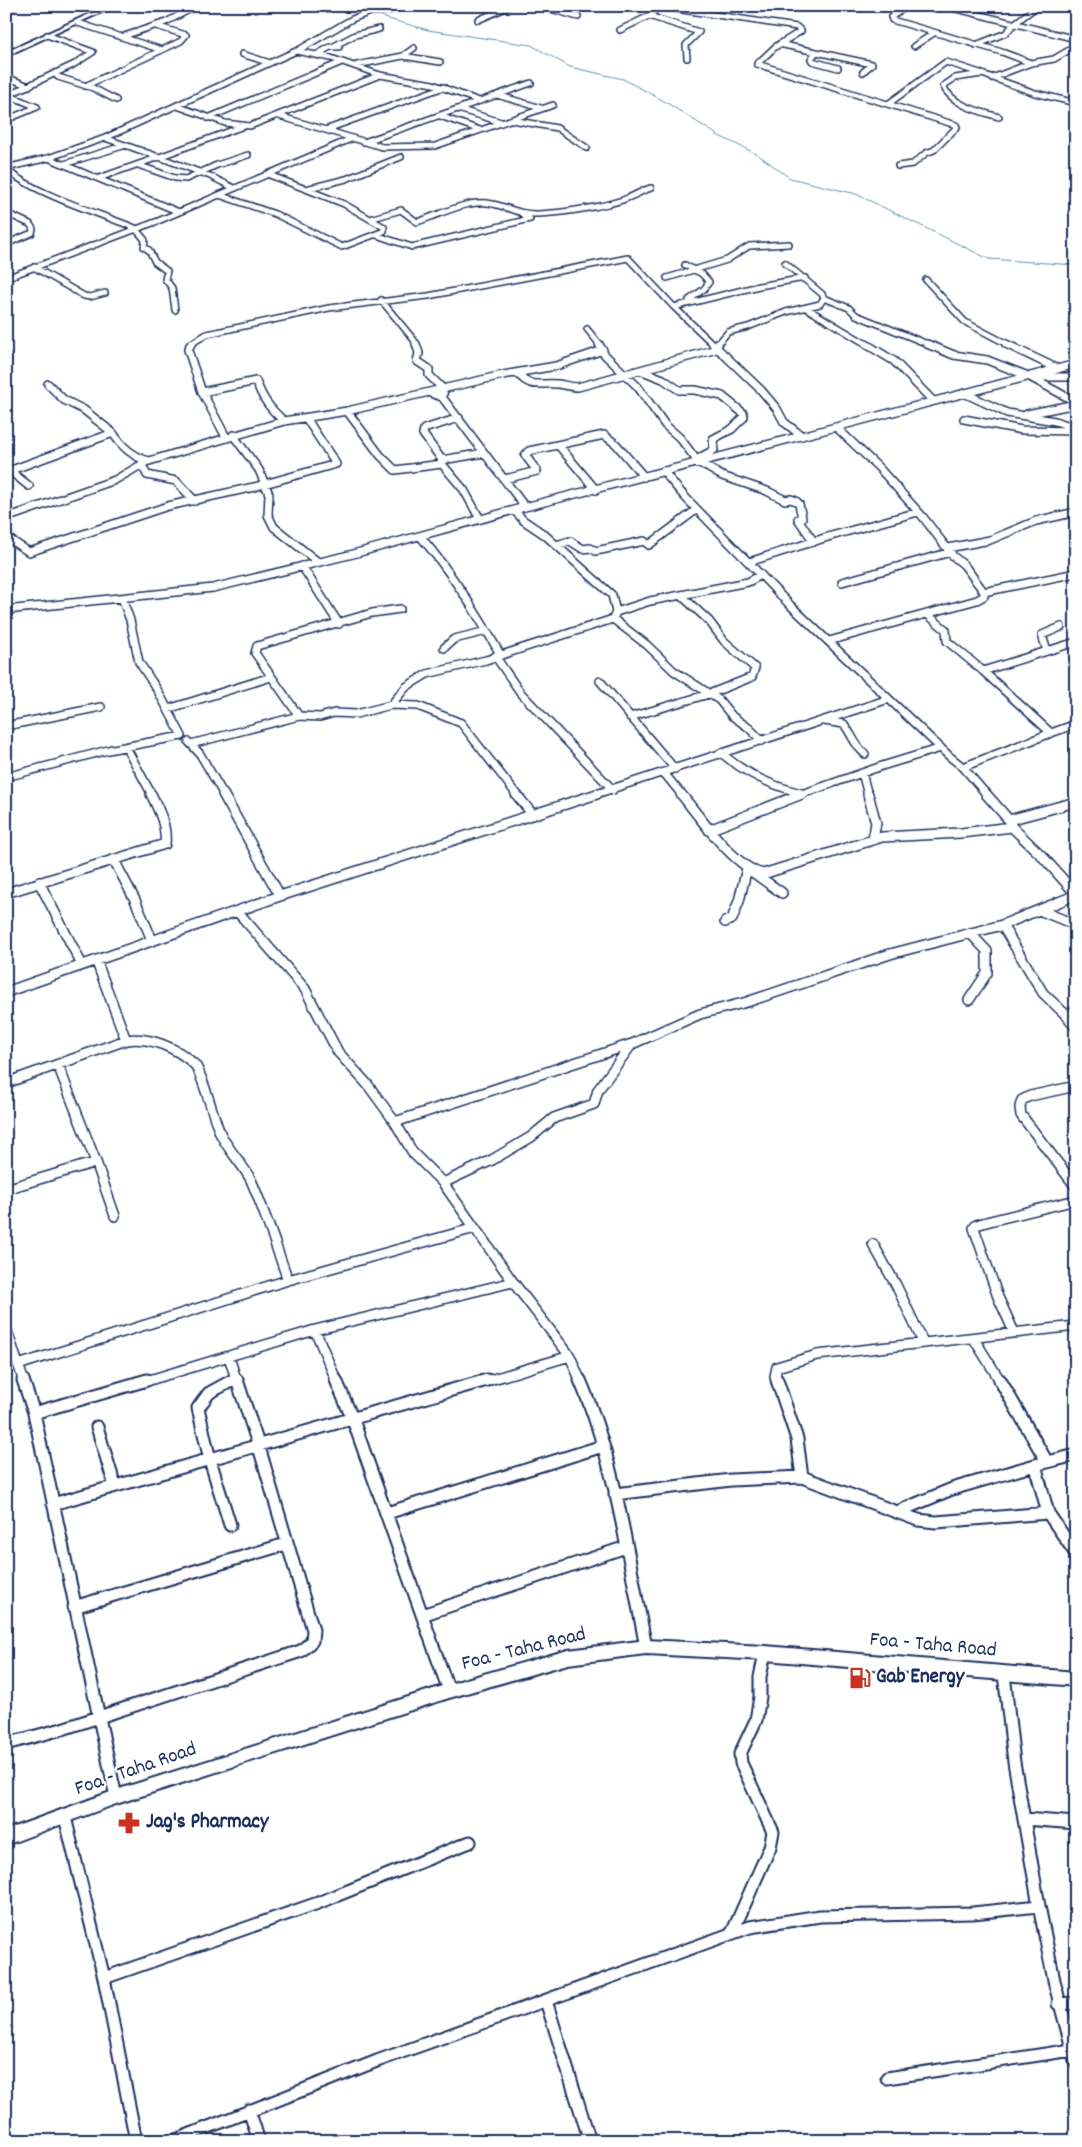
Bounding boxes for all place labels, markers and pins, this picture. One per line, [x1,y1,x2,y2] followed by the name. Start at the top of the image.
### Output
[876,1663,966,1693] place label: Gab Energy
[847,1665,873,1691] fuel station icon: Gab Energy
[146,1808,270,1838] place label: Jag's Pharmacy
[116,1810,142,1836] pharmacy icon: Jag's Pharmacy

